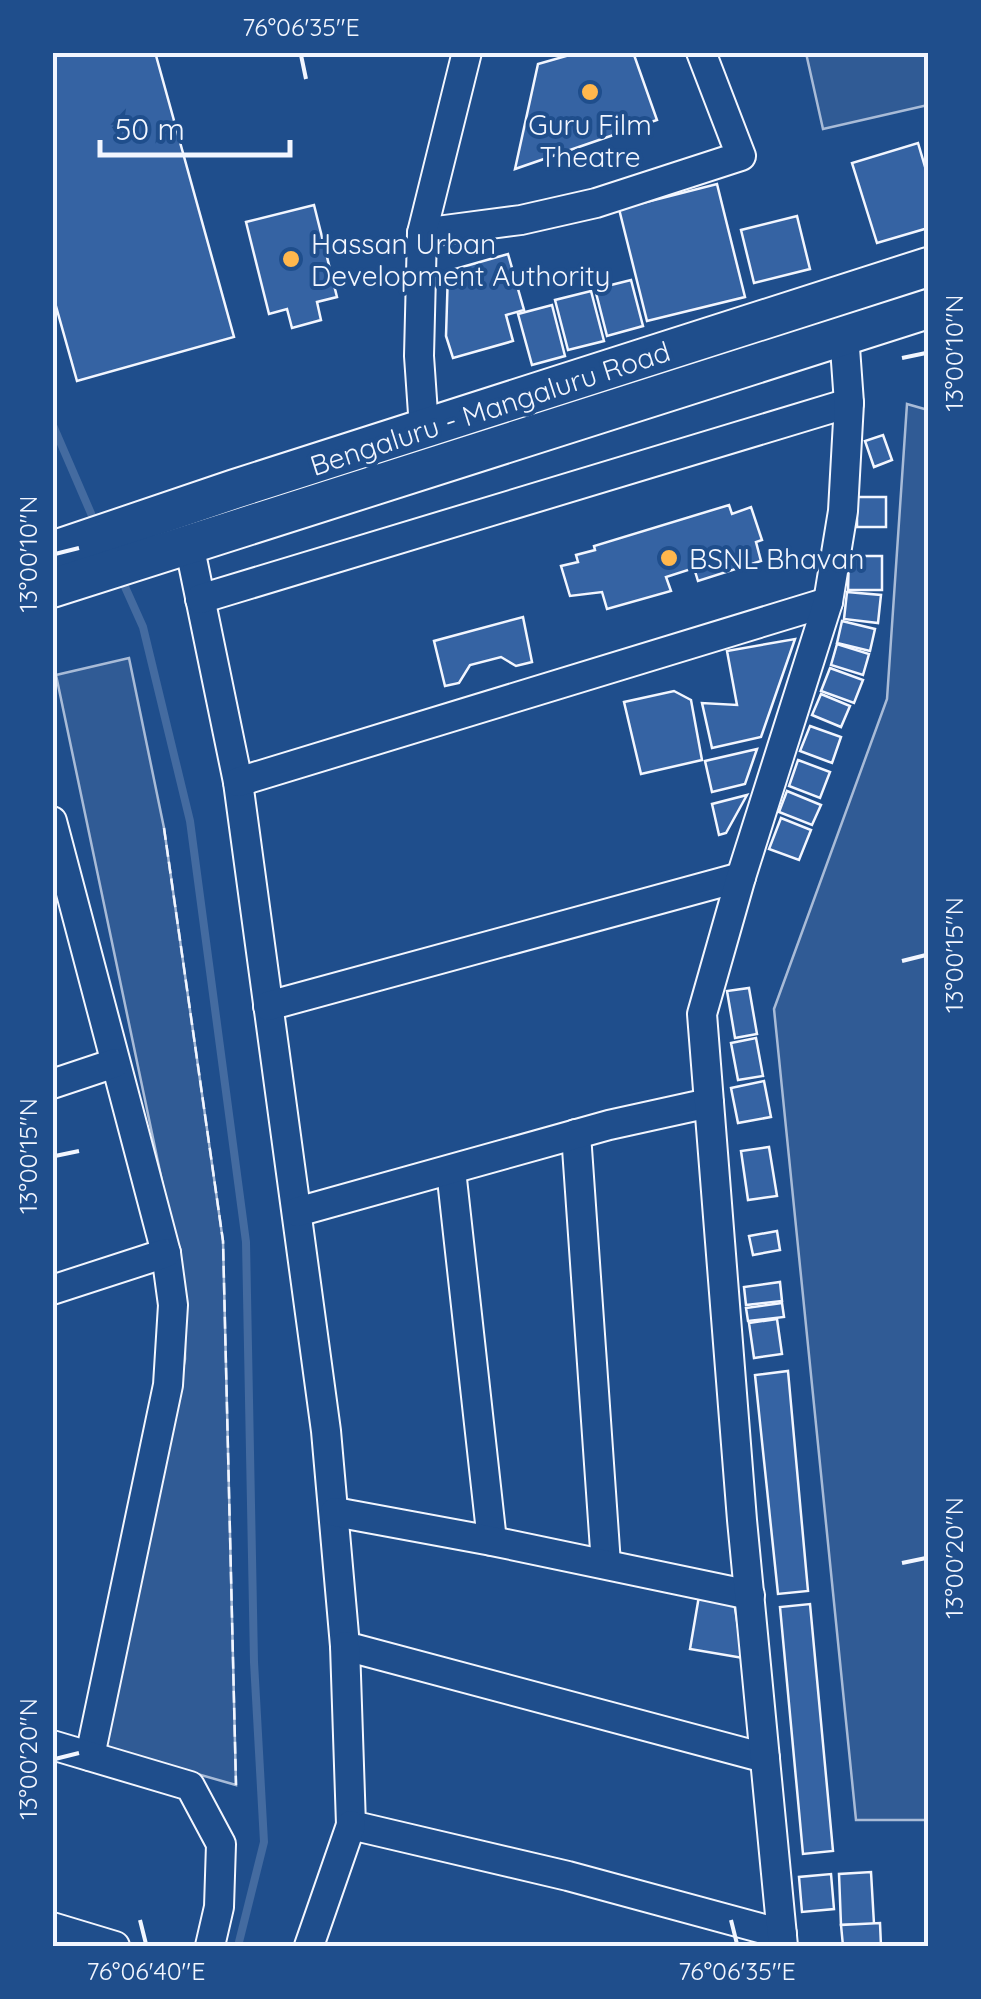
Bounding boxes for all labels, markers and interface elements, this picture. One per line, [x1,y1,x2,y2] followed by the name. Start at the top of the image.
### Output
[242,11,360,42] text: 76°06'35"E
[579,81,601,103] marker: Guru Film Theatre
[100,95,290,157] scale bar
[528,107,652,174] place label: Guru Film Theatre
[115,110,185,148] text: 50 m
[311,226,611,293] place label: Hassan Urban Development Authority
[280,248,302,270] marker: Hassan Urban Development Authority
[938,294,969,412] text: 13°00'10"N
[306,333,674,483] street label: Bengaluru - Mangaluru Road
[12,495,43,613] text: 13°00'10"N
[689,541,864,576] place label: BSNL Bhavan
[658,547,680,569] marker: BSNL Bhavan
[938,897,969,1013] text: 13°00'15"N
[12,1098,43,1214] text: 13°00'15"N
[938,1497,969,1619] text: 13°00'20"N
[12,1698,43,1820] text: 13°00'20"N
[87,1955,205,1986] text: 76°06'40"E
[678,1955,796,1986] text: 76°06'35"E

